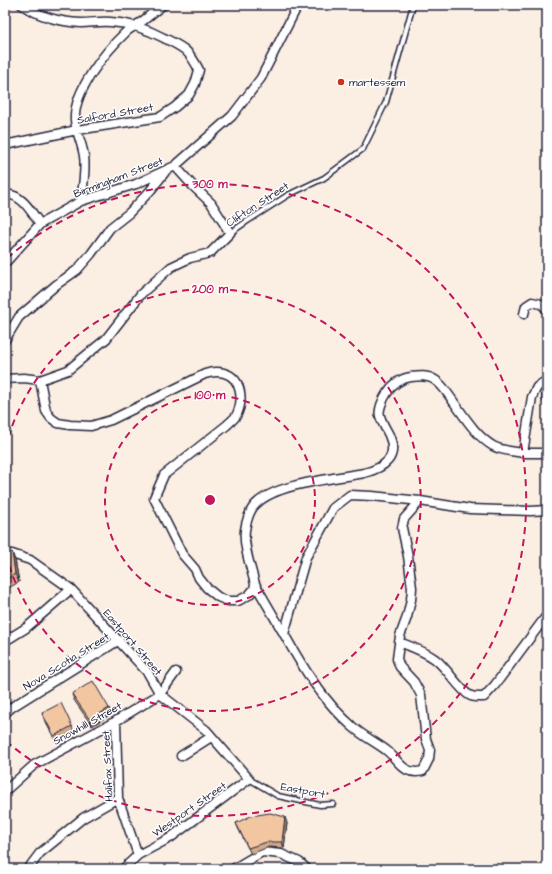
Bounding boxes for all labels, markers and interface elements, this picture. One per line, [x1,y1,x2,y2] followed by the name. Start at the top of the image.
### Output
[349,75,406,90] place label: martessem
[336,77,346,87] marker: martessem
[76,99,155,128] street label: Salford Street
[71,153,166,202] street label: Birmingham Street
[191,176,228,193] text: 300 m
[223,178,292,230] street label: Clifton Street
[191,281,229,298] text: 200 m
[195,387,226,404] text: 100 m
[203,493,217,507] centre of rings
[100,606,166,679] street label: Eastport Street
[20,629,113,694] street label: Nova Scotia Street
[50,698,125,749] street label: Snowhill Street
[98,729,117,802] street label: Halifax Street
[149,778,230,841] street label: Westport Street
[279,779,327,802] street label: Eastport

